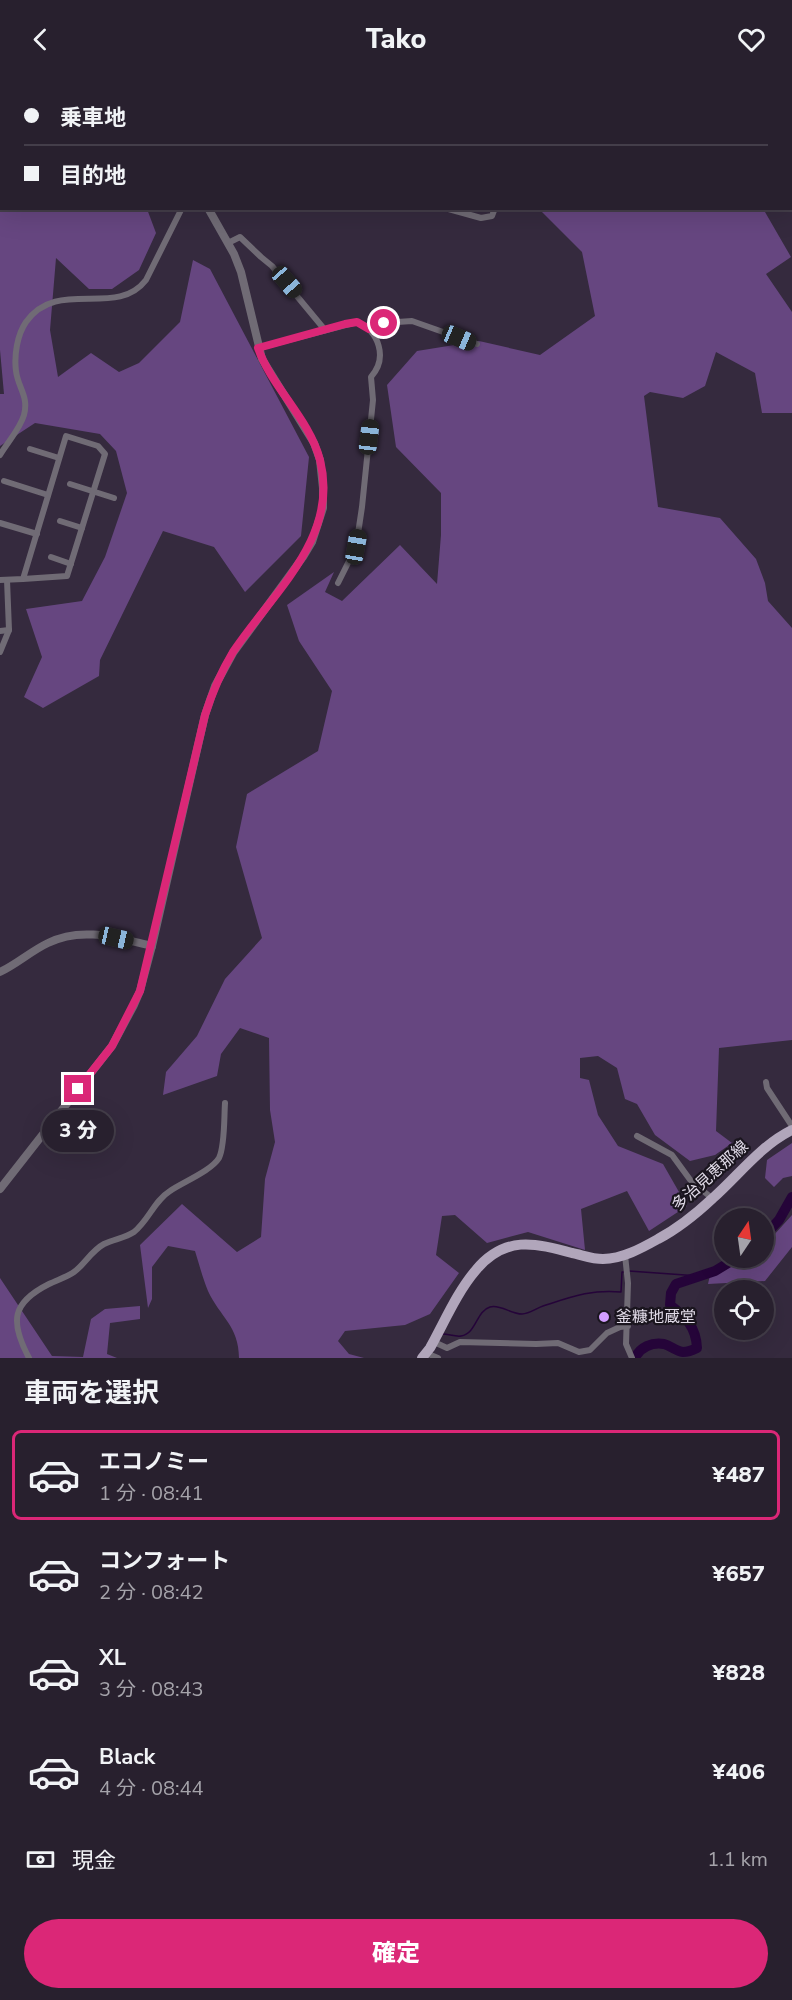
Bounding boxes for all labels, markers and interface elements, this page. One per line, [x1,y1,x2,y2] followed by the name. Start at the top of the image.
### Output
[366,21,426,58] text: Tako
[24,23,57,56] icon: back
[735,23,768,56] icon: heart
[60,103,126,133] text: 乗車地
[60,161,126,191] text: 目的地
[268,263,306,301] car
[370,309,397,336] route start
[439,323,479,353] car
[358,418,380,456] car
[344,528,368,566] car
[96,925,136,951] car
[64,1075,91,1102] route end
[42,1110,114,1152] callout: 3 分
[59,1117,97,1144] text: 3 分
[667,1136,753,1216] street label: 多治見恵那線
[714,1208,774,1268] north arrow
[714,1208,774,1340] map controls
[714,1280,774,1340] button: locate
[616,1306,696,1328] place label: 釜糠地蔵堂
[597,1310,611,1324] marker: 釜糠地蔵堂
[24,1375,159,1412] text: 車両を選択
[99,1447,209,1477] text: エコノミー
[27,1448,81,1502] icon: car
[712,1460,765,1490] text: ¥487
[99,1480,204,1507] text: 1 分 · 08:41
[99,1546,230,1576] text: コンフォート
[27,1547,81,1601] icon: car
[712,1559,765,1589] text: ¥657
[99,1579,204,1606] text: 2 分 · 08:42
[99,1643,126,1673] text: XL
[27,1646,81,1700] icon: car
[712,1658,765,1688] text: ¥828
[99,1676,204,1703] text: 3 分 · 08:43
[99,1742,155,1772] text: Black
[27,1745,81,1799] icon: car
[712,1757,765,1787] text: ¥406
[99,1775,204,1802] text: 4 分 · 08:44
[24,1843,57,1876] icon: cash
[72,1846,116,1876] text: 現金
[707,1846,768,1873] text: 1.1 km
[24,1919,768,1988] button: 確定

